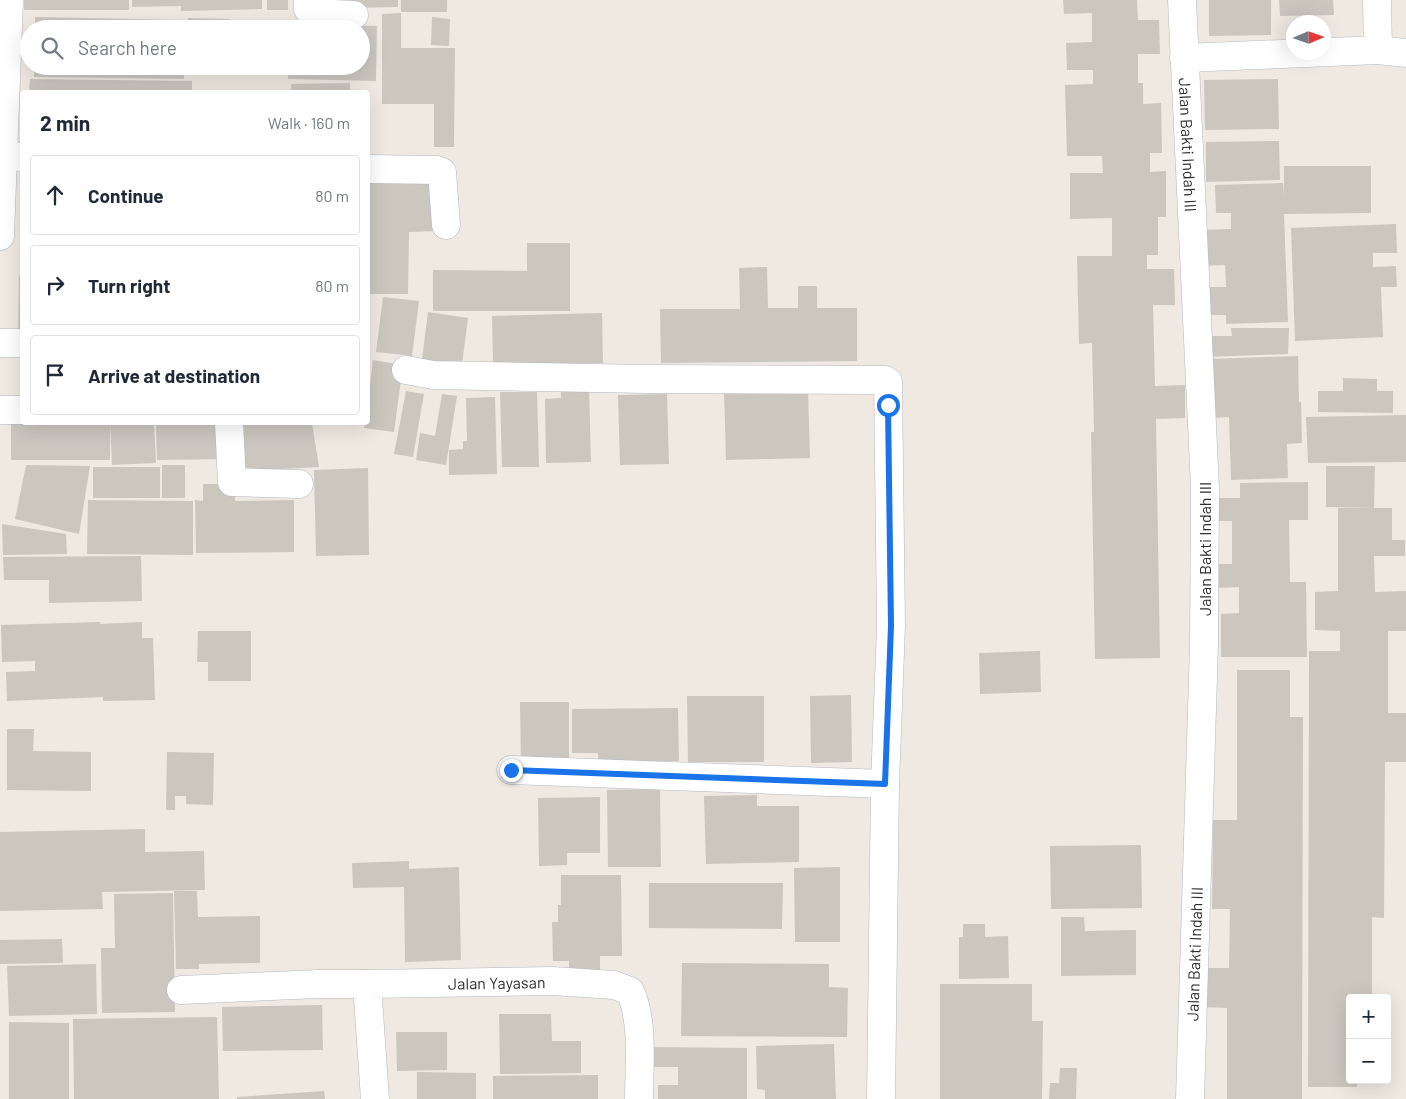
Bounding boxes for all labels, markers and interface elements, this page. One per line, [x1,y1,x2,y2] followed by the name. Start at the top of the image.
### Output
[1286,15,1331,60] north arrow
[20,20,370,75] search box
[38,34,66,62] icon: search
[78,36,177,59] text: Search here
[1176,77,1201,212] street label: Jalan Bakti Indah III
[40,110,90,135] text: 2 min
[268,113,350,132] text: Walk · 160 m
[41,181,69,209] icon: ahead
[88,184,164,207] text: Continue
[315,186,349,205] text: 80 m
[41,271,69,299] icon: right
[88,274,170,297] text: Turn right
[315,276,349,295] text: 80 m
[41,361,69,389] icon: arrive
[88,364,260,387] text: Arrive at destination
[877,394,900,417] route start
[1195,482,1214,616] street label: Jalan Bakti Indah III
[500,759,523,782] route end
[1182,887,1206,1021] street label: Jalan Bakti Indah III
[448,972,546,992] street label: Jalan Yayasan
[1346,994,1391,1084] map controls
[1346,994,1391,1039] button: +
[1346,1039,1391,1084] button: −

